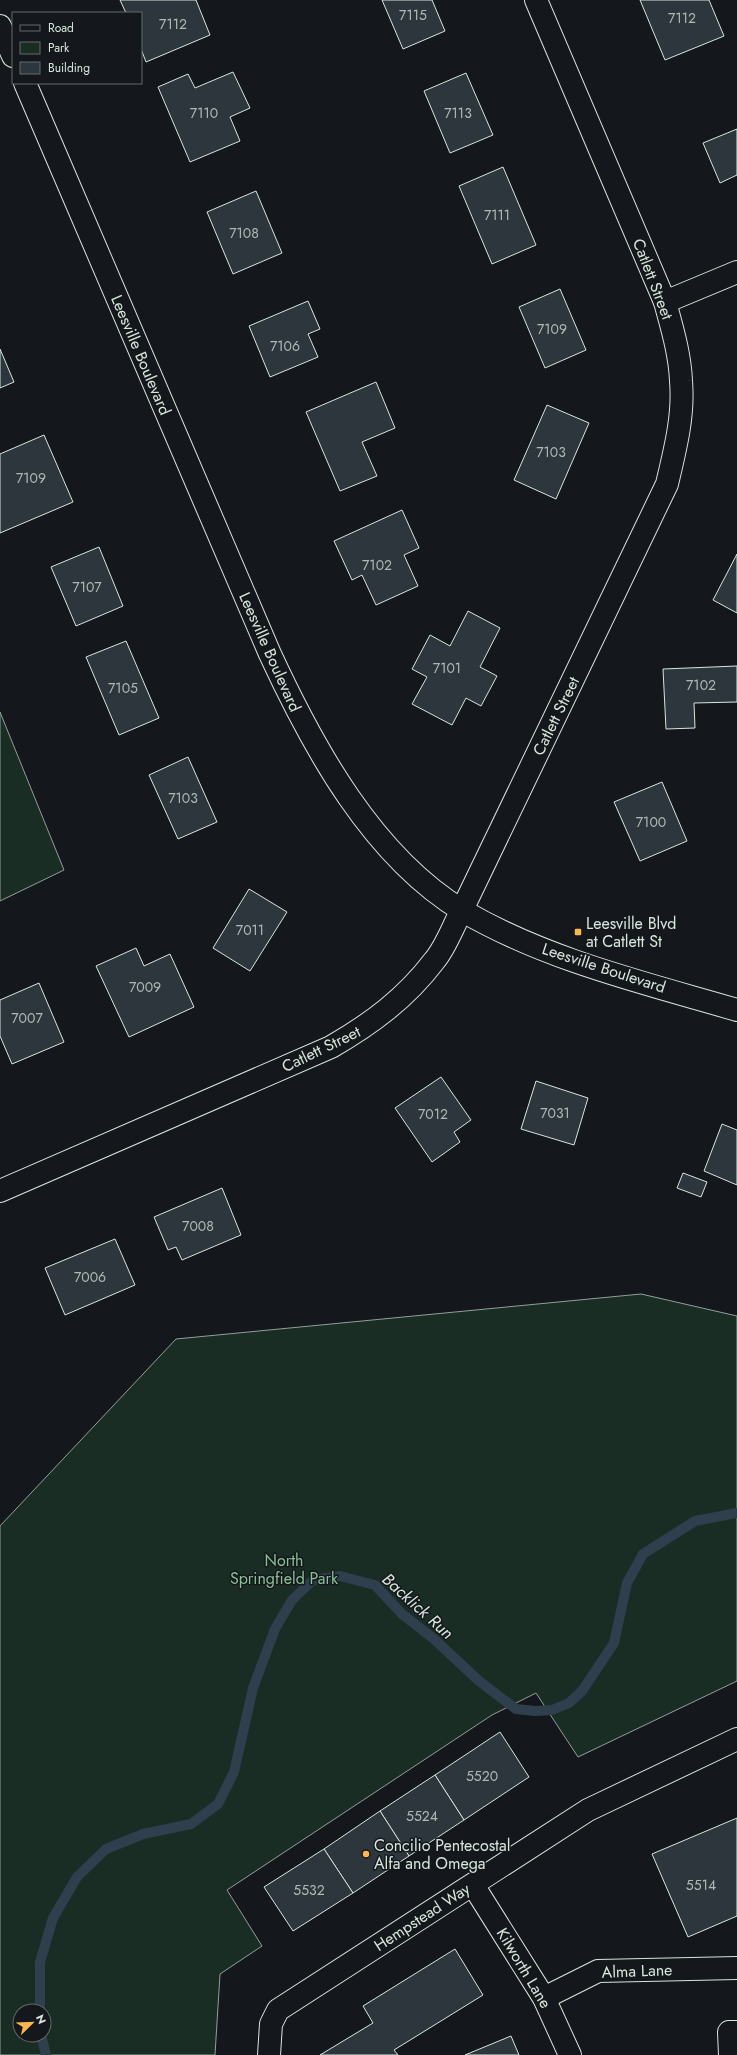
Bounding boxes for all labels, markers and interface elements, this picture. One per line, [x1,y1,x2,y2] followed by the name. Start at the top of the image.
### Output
[399,5,427,25] house number: 7115
[668,8,696,28] house number: 7112
[12,12,142,84] legend
[159,14,187,34] house number: 7112
[48,19,74,37] text: Road
[48,39,70,57] text: Park
[48,59,90,77] text: Building
[190,103,218,123] house number: 7110
[444,103,472,123] house number: 7113
[484,205,510,225] house number: 7111
[229,223,259,243] house number: 7108
[627,235,679,323] street label: Catlett Street
[105,291,177,419] street label: Leesville Boulevard
[537,319,567,339] house number: 7109
[270,336,300,356] house number: 7106
[536,442,566,462] house number: 7103
[16,468,46,488] house number: 7109
[362,555,392,575] house number: 7102
[72,577,102,597] house number: 7107
[233,589,307,715] street label: Leesville Boulevard
[433,658,461,678] house number: 7101
[527,673,585,759] street label: Catlett Street
[686,675,716,695] house number: 7102
[108,678,138,698] house number: 7105
[168,788,198,808] house number: 7103
[636,812,666,832] house number: 7100
[586,912,676,953] place label: Leesville Blvd at Catlett St
[236,920,264,940] house number: 7011
[573,927,583,937] marker: Leesville Blvd at Catlett St
[539,937,669,999] street label: Leesville Boulevard
[129,977,161,997] house number: 7009
[11,1008,43,1028] house number: 7007
[278,1020,364,1078] street label: Catlett Street
[540,1103,570,1123] house number: 7031
[418,1104,448,1124] house number: 7012
[182,1216,214,1236] house number: 7008
[74,1267,106,1287] house number: 7006
[230,1549,339,1590] park label: North Springfield Park
[377,1567,459,1645] water label: Backlick Run
[466,1766,498,1786] house number: 5520
[406,1806,438,1826] house number: 5524
[374,1834,510,1875] place label: Concilio Pentecostal Alfa and Omega
[361,1849,371,1859] marker: Concilio Pentecostal Alfa and Omega
[686,1875,716,1895] house number: 5514
[369,1877,475,1957] street label: Hempstead Way
[293,1880,325,1900] house number: 5532
[491,1923,557,2013] street label: Kilworth Lane
[601,1958,673,1984] street label: Alma Lane
[12,2003,52,2043] north arrow
[32,2012,50,2026] text: N

